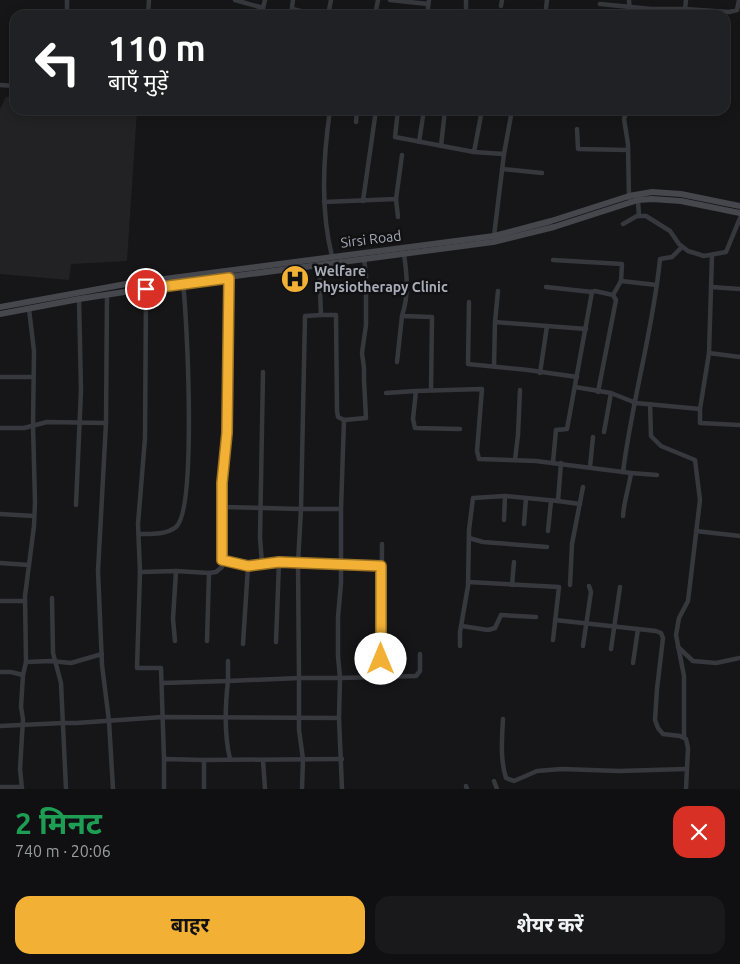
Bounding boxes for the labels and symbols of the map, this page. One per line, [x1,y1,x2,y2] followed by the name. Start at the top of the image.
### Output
[340,227,402,251] street label: Sirsi Road
[314,263,448,295] place label: Welfare Physiotherapy Clinic
[280,264,310,294] hospital icon: Welfare Physiotherapy Clinic
[125,268,167,310] pin
[354,632,406,684] position arrow

